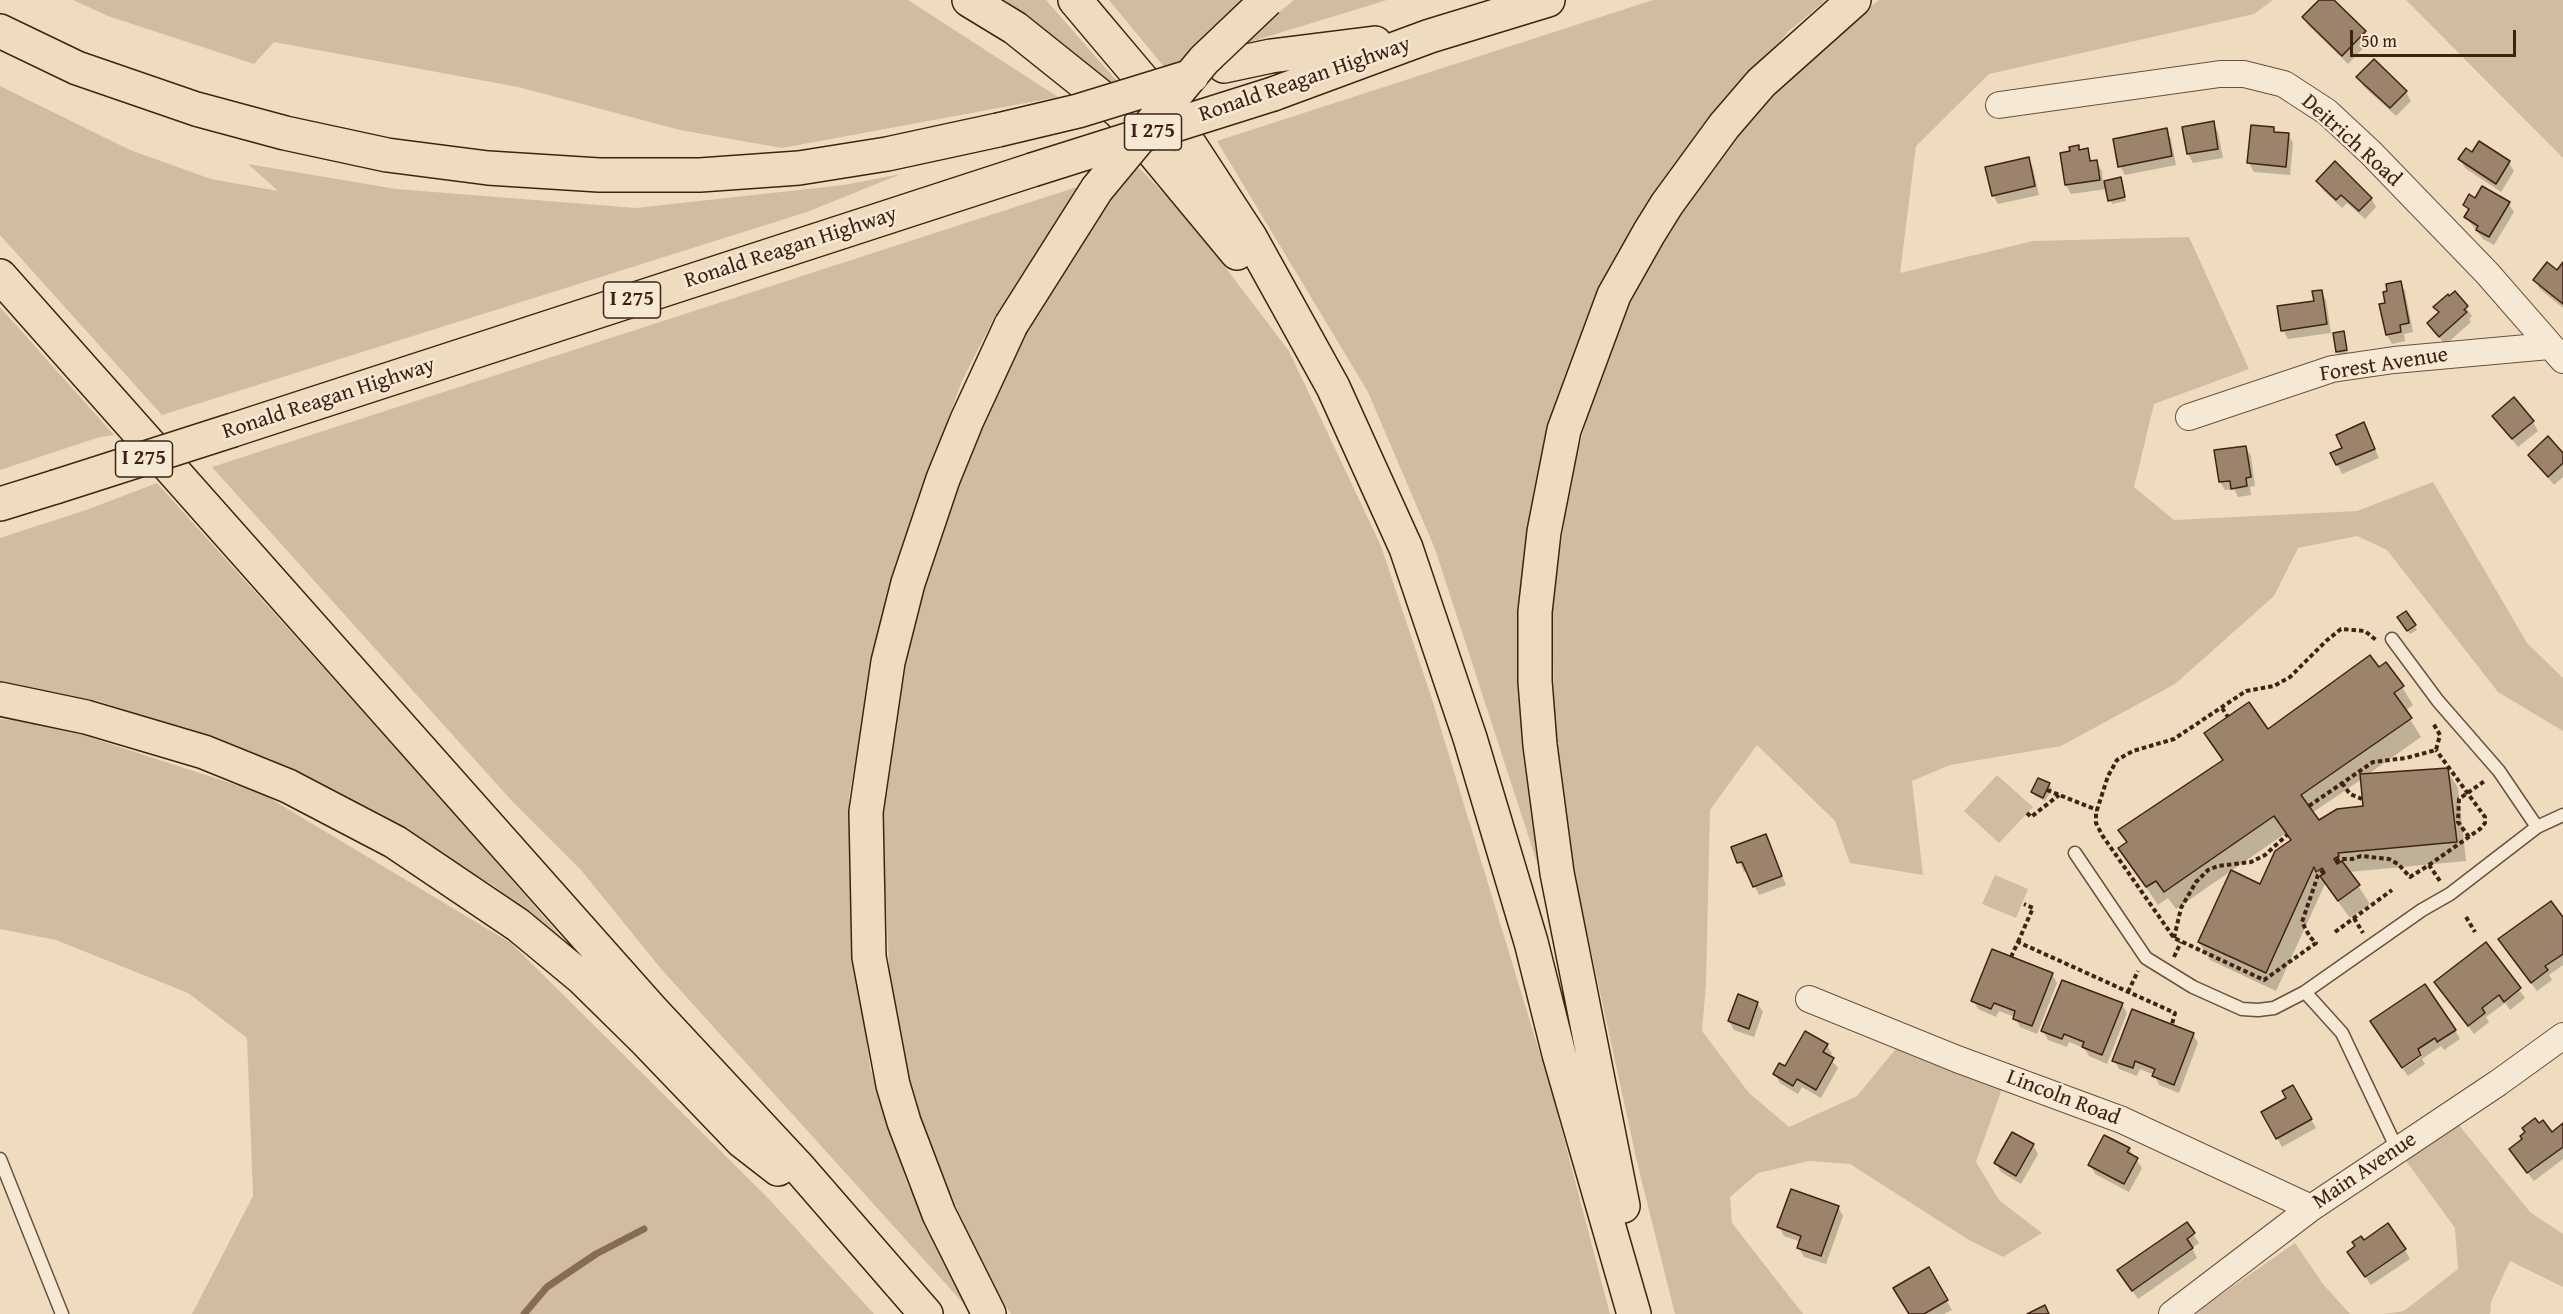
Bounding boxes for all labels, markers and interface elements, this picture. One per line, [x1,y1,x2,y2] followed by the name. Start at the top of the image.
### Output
[2353,18,2520,56] scale bar
[2361,27,2397,54] text: 50 m
[1196,31,1414,129] street label: Ronald Reagan Highway
[2296,89,2406,193] street label: Deitrich Road
[1124,114,1182,150] road number: I 275
[681,201,901,295] street label: Ronald Reagan Highway
[604,282,660,318] road number: I 275
[2318,342,2450,388] street label: Forest Avenue
[219,352,439,446] street label: Ronald Reagan Highway
[116,441,172,477] road number: I 275
[2002,1064,2124,1132] street label: Lincoln Road
[2308,1127,2422,1215] street label: Main Avenue

